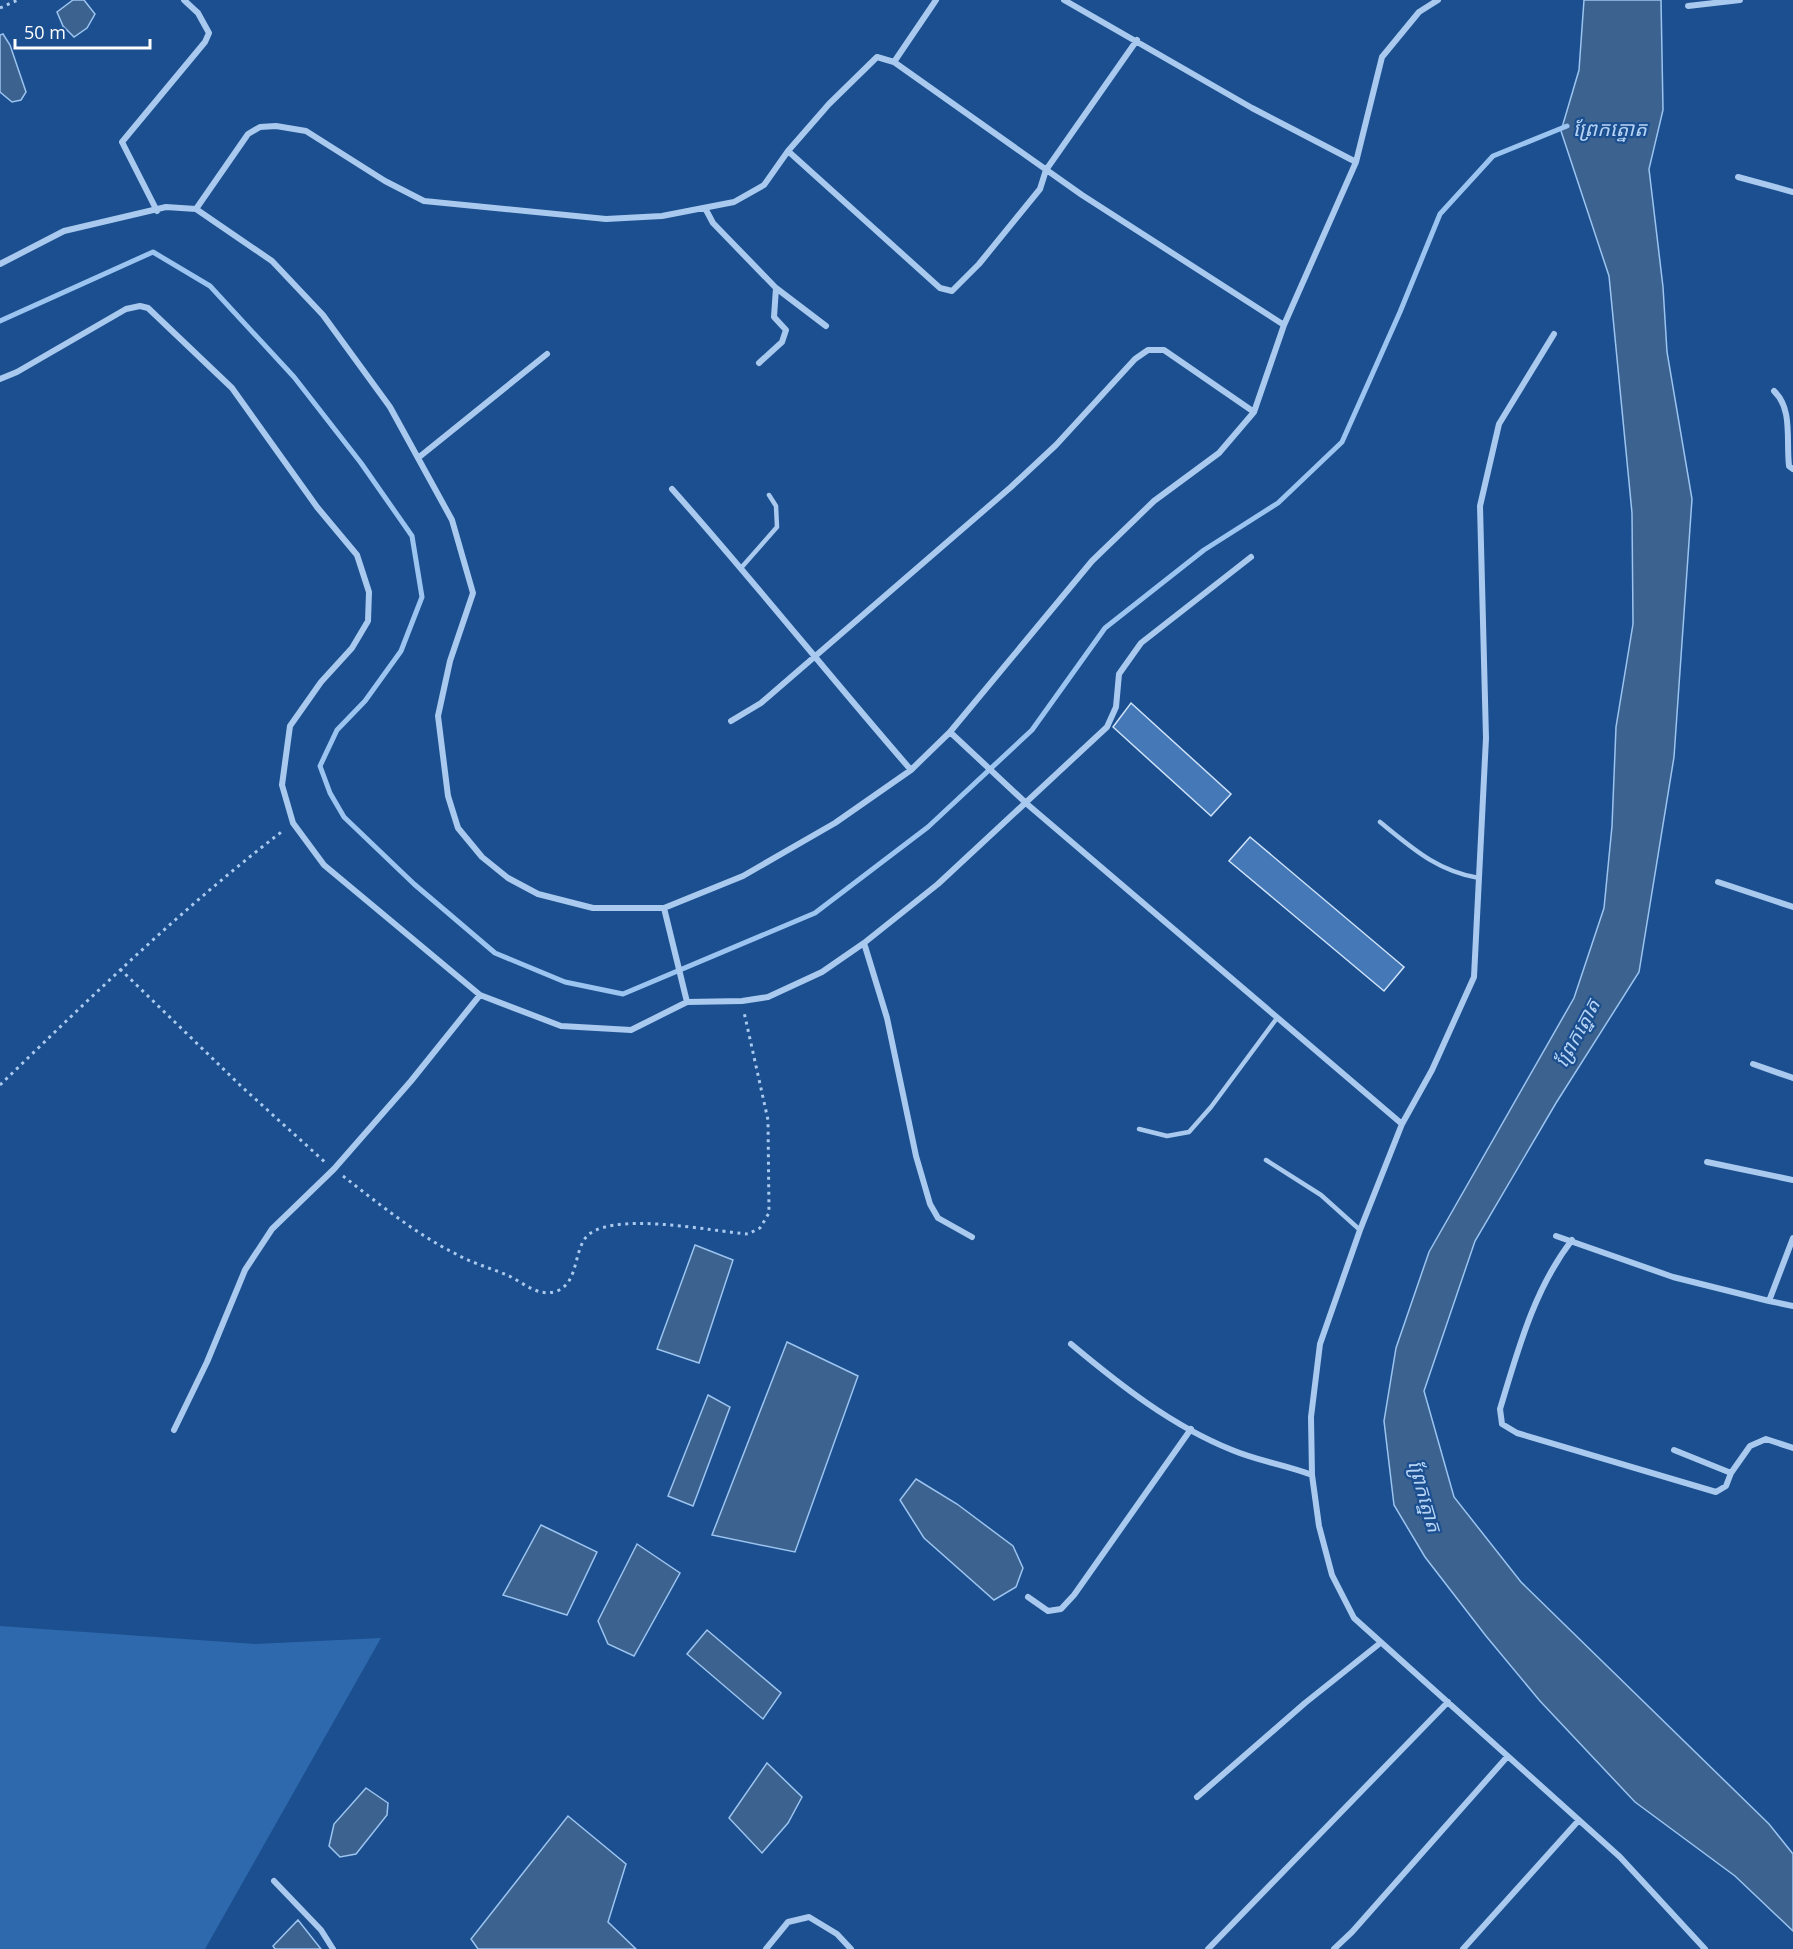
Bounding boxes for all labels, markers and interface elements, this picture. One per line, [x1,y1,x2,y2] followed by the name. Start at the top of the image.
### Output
[15,12,150,50] scale bar
[24,20,66,44] text: 50 m
[1573,115,1648,142] water label: ព្រែកត្នោត
[1547,993,1606,1072] water label: ព្រែកត្នោត
[1402,1457,1449,1536] water label: ព្រែកត្នោត

